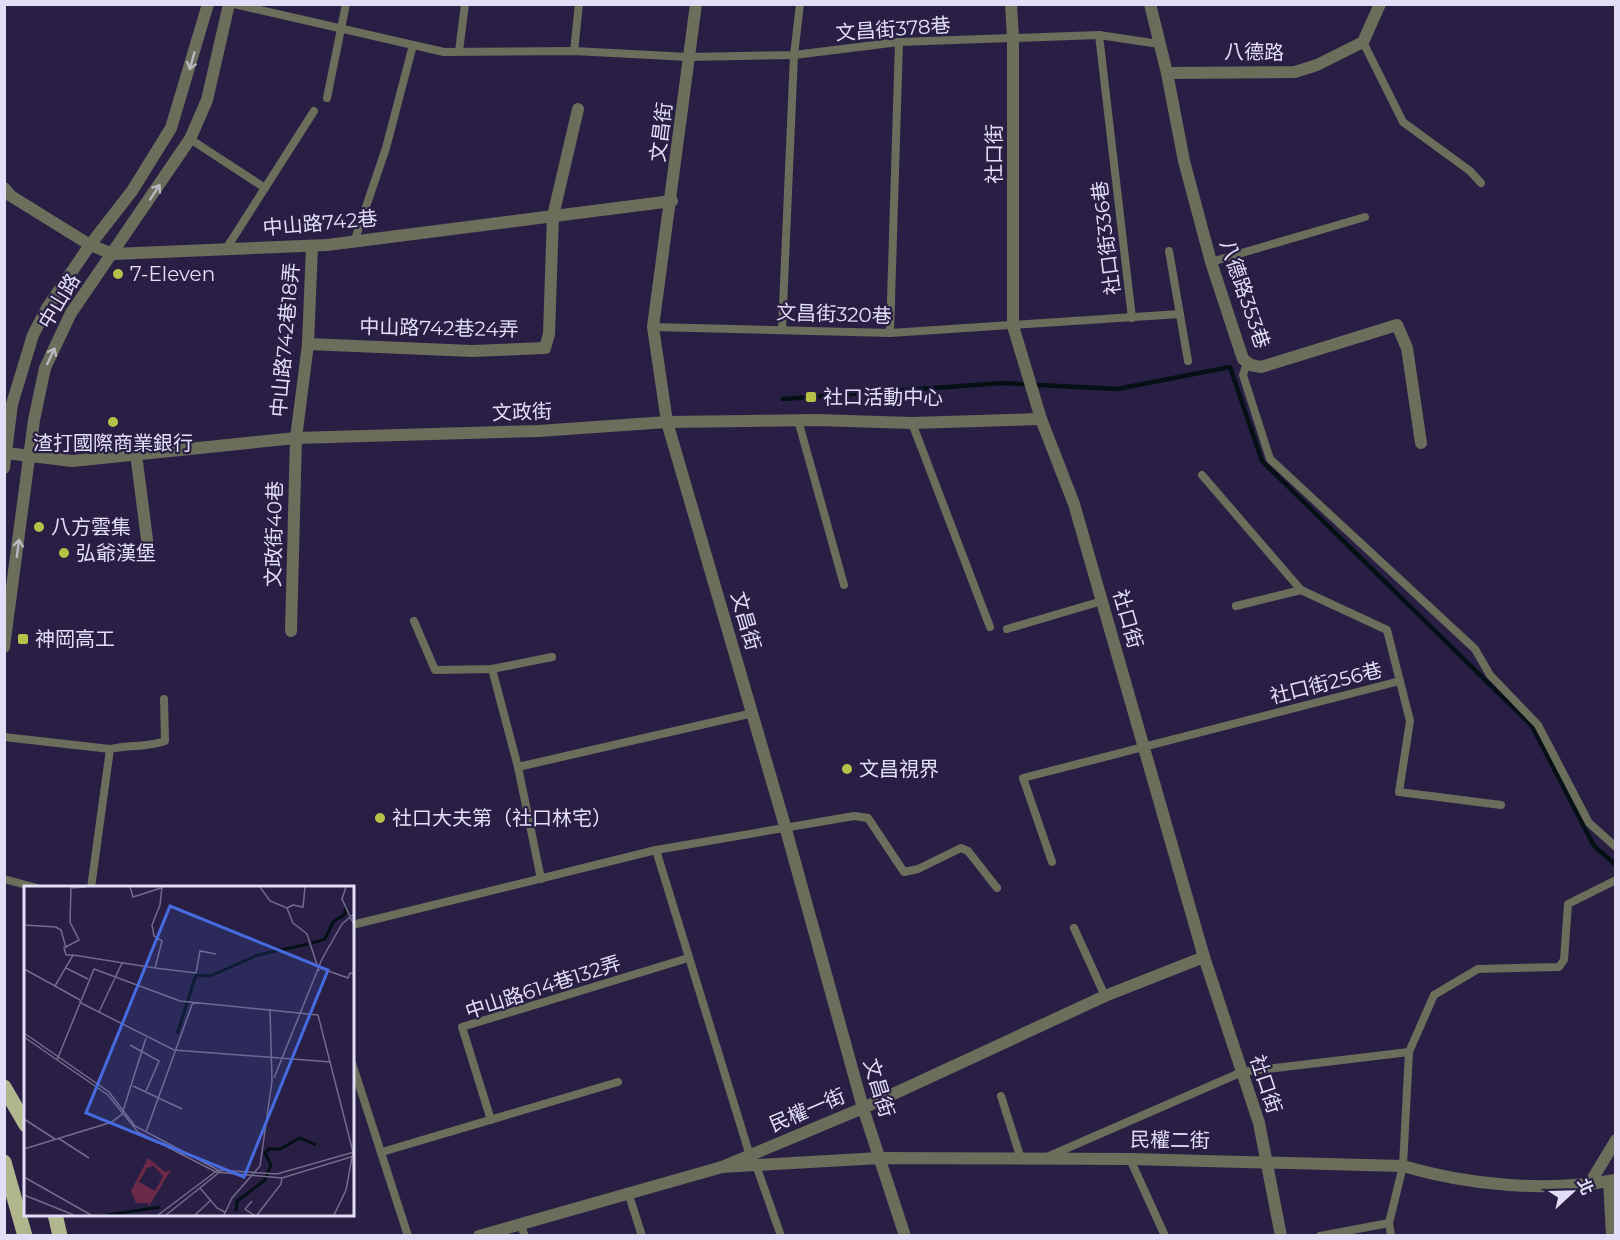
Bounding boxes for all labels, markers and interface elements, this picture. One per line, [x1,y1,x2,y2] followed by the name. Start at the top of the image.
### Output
[835,13,951,45] street label: 文昌街378巷
[1224,39,1284,65] street label: 八德路
[186,51,197,70] one-way arrow
[645,101,677,163] street label: 文昌街
[982,124,1006,184] street label: 社口街
[1087,180,1125,296] street label: 社口街336巷
[150,184,162,201] one-way arrow
[262,206,378,240] street label: 中山路742巷
[1215,236,1275,352] street label: 八德路353巷
[130,262,215,286] place label: 7-Eleven
[266,262,304,418] street label: 中山路742巷18弄
[111,267,125,281] marker: 7-Eleven
[33,269,85,333] street label: 中山路
[776,300,892,328] street label: 文昌街320巷
[359,315,519,341] street label: 中山路742巷24弄
[46,348,58,366] one-way arrow
[823,385,943,409] place label: 社口活動中心
[804,390,818,404] marker: 社口活動中心
[492,399,552,425] street label: 文政街
[106,415,120,429] marker: 渣打國際商業銀行
[33,431,193,455] place label: 渣打國際商業銀行
[261,481,287,587] street label: 文政街40巷
[51,515,131,539] place label: 八方雲集
[32,520,46,534] marker: 八方雲集
[13,538,24,558] one-way arrow
[76,541,156,565] place label: 弘爺漢堡
[57,546,71,560] marker: 弘爺漢堡
[1108,587,1148,651] street label: 社口街
[726,589,766,653] street label: 文昌街
[35,627,115,651] place label: 神岡高工
[16,632,30,646] marker: 神岡高工
[1267,657,1385,709] street label: 社口街256巷
[859,757,939,781] place label: 文昌視界
[840,762,854,776] marker: 文昌視界
[392,806,612,830] place label: 社口大夫第（社口林宅）
[373,811,387,825] marker: 社口大夫第（社口林宅）
[24,886,354,1216] inset map
[462,950,624,1024] street label: 中山路614巷132弄
[1245,1052,1287,1116] street label: 社口街
[859,1056,899,1120] street label: 文昌街
[765,1083,849,1137] street label: 民權一街
[1130,1127,1210,1153] street label: 民權二街
[1542,1162,1602,1222] north arrow
[1574,1176,1597,1198] text: 北

